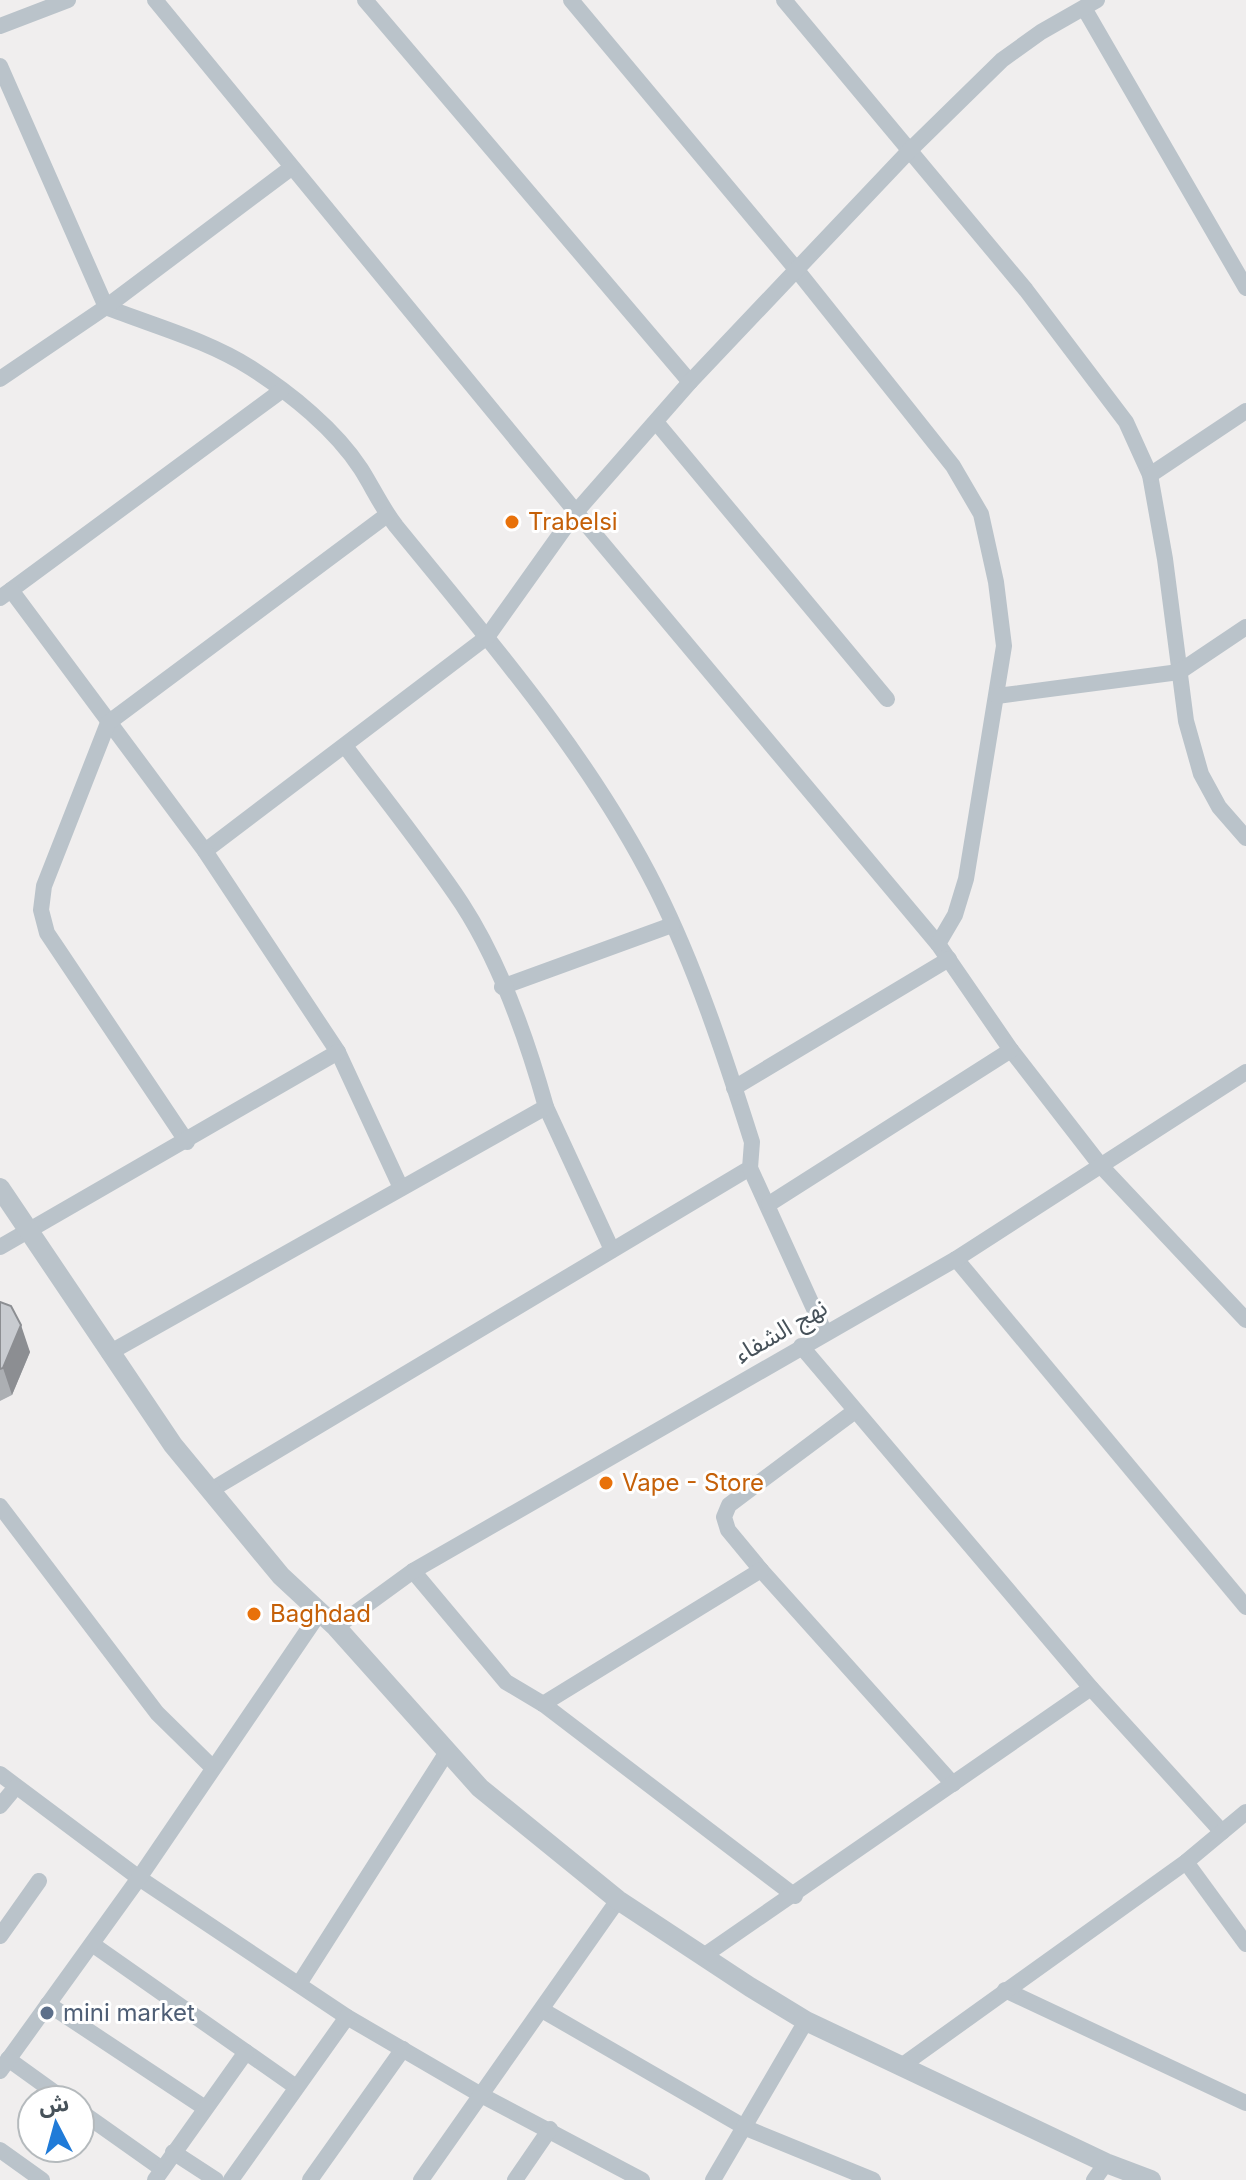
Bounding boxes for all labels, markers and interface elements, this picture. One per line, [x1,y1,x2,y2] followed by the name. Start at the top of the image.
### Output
[528,507,618,536] place label: Trabelsi
[503,513,521,531] marker: Trabelsi
[729,1293,834,1371] street label: نهج الشفاء
[622,1468,764,1497] place label: Vape - Store
[597,1474,615,1492] marker: Vape - Store
[270,1599,371,1628] place label: Baghdad
[245,1605,263,1623] marker: Baghdad
[63,1998,195,2027] place label: mini market
[38,2004,56,2022] marker: mini market
[16,2084,96,2164] north arrow
[38,2090,70,2119] text: ش

